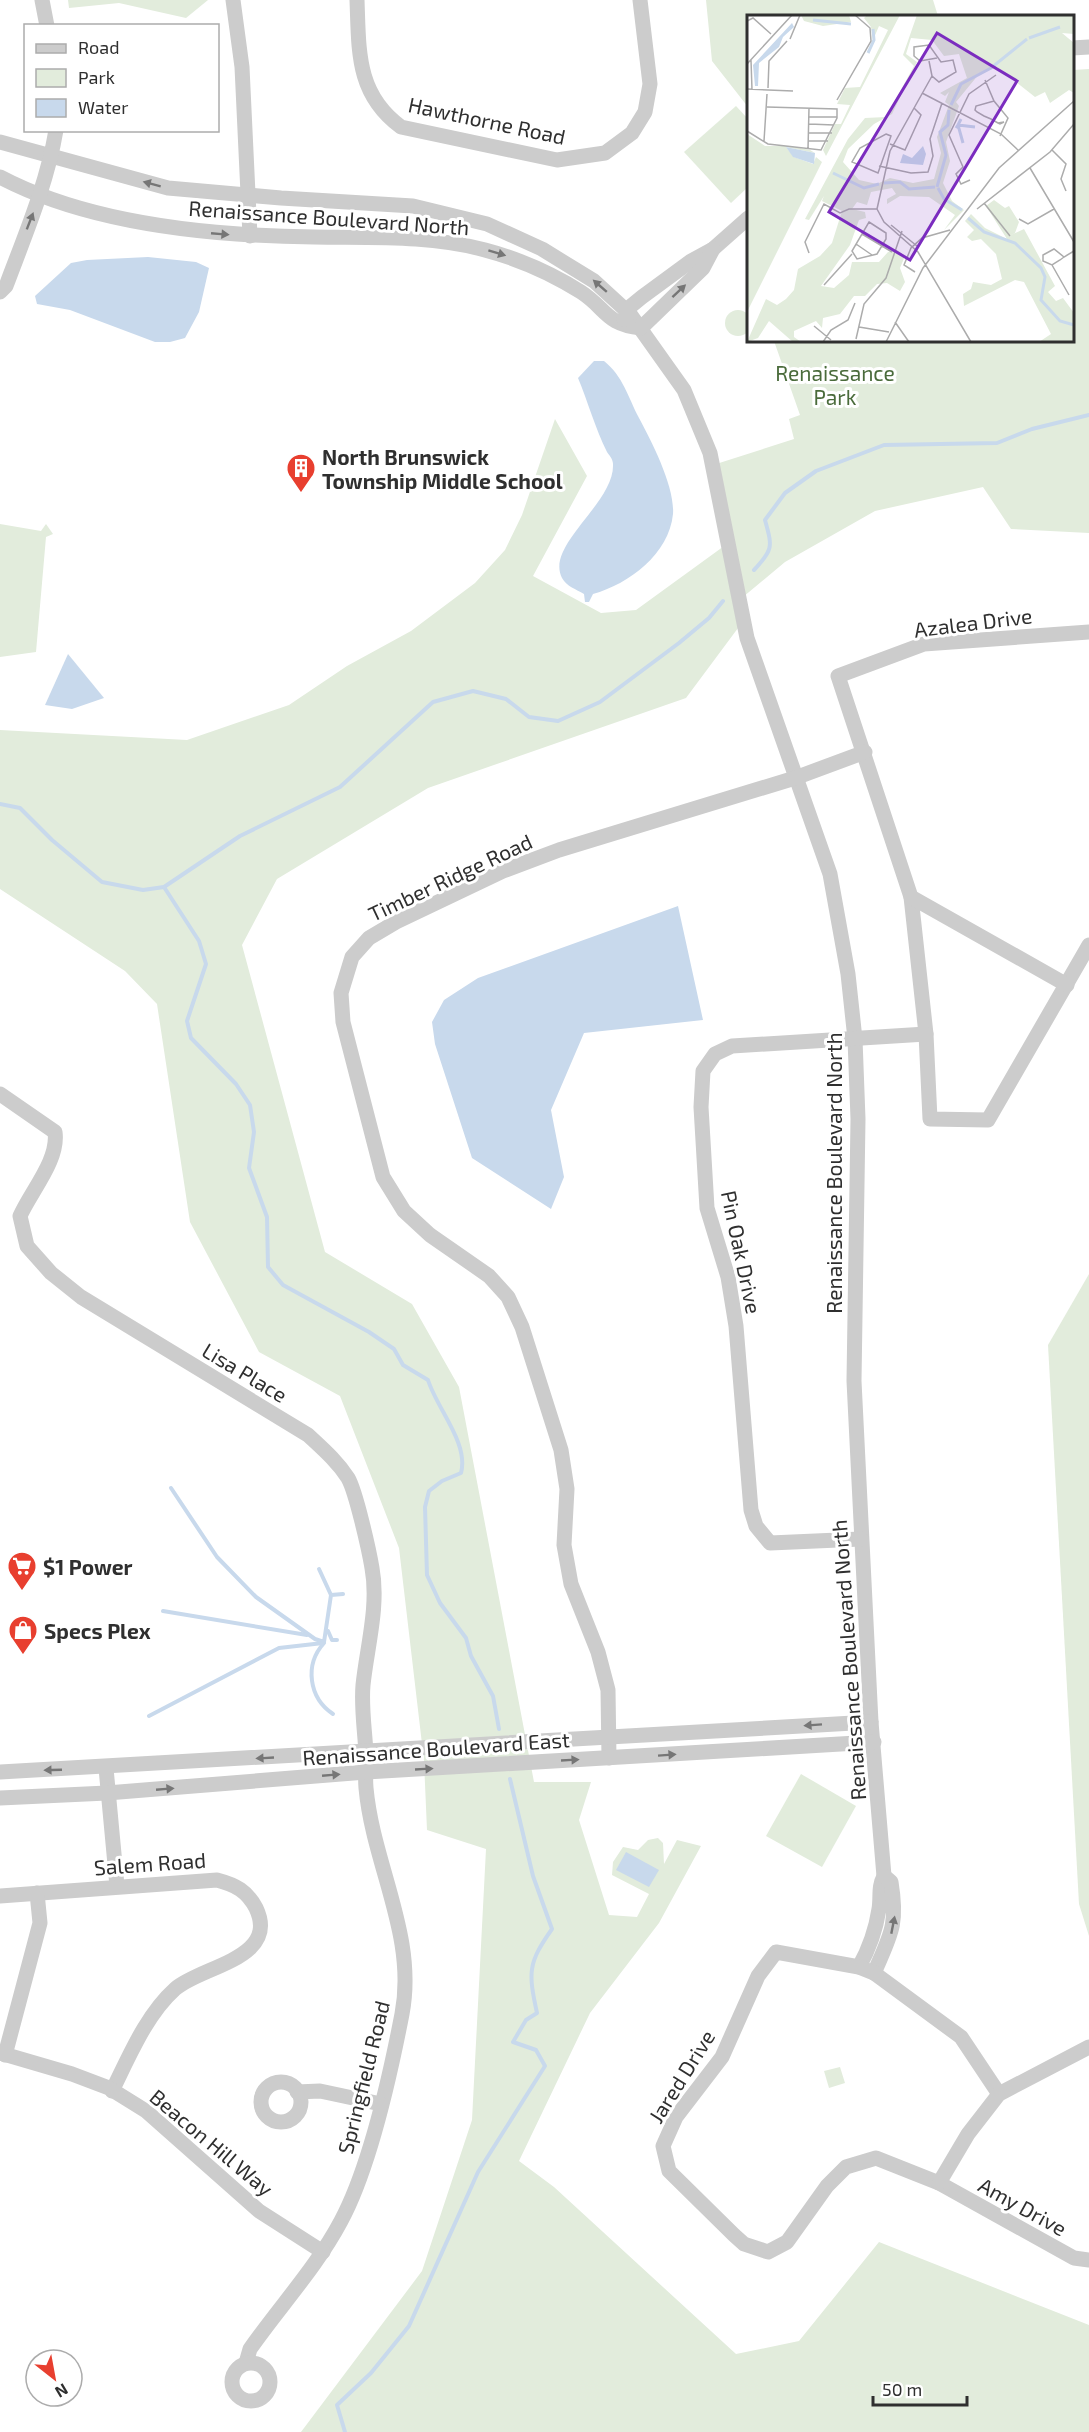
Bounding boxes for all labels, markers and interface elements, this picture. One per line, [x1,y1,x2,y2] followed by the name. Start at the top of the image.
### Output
[747,15,1074,342] inset map
[24,24,219,132] legend
[78,36,119,58] text: Road
[78,66,115,88] text: Park
[406,91,568,149] street label: Hawthorne Road
[78,96,128,118] text: Water
[143,178,161,188] one-way arrow
[188,195,470,239] street label: Renaissance Boulevard North
[25,211,35,229] one-way arrow
[210,229,229,239] one-way arrow
[488,249,506,258] one-way arrow
[592,280,608,293] one-way arrow
[672,284,686,298] one-way arrow
[775,360,895,409] park label: Renaissance Park
[322,444,563,493] place label: North Brunswick Township Middle School
[285,452,317,494] building icon: North Brunswick Township Middle School
[912,602,1034,642] street label: Azalea Drive
[364,828,536,926] street label: Timber Ridge Road
[821,1032,846,1314] street label: Renaissance Boulevard North
[717,1188,767,1316] street label: Pin Oak Drive
[198,1337,292,1407] street label: Lisa Place
[826,1519,870,1801] street label: Renaissance Boulevard North
[6,1550,38,1592] supermarket icon: $1 Power
[43,1554,133,1579] place label: $1 Power
[7,1614,39,1656] shop icon: Specs Plex
[44,1618,151,1643] place label: Specs Plex
[803,1721,822,1730] one-way arrow
[301,1726,571,1770] street label: Renaissance Boulevard East
[658,1750,677,1759] one-way arrow
[256,1753,275,1762] one-way arrow
[561,1756,580,1765] one-way arrow
[415,1764,434,1773] one-way arrow
[43,1765,62,1774] one-way arrow
[321,1770,340,1780] one-way arrow
[156,1784,175,1793] one-way arrow
[93,1847,207,1879] street label: Salem Road
[889,1915,898,1934] one-way arrow
[332,1998,394,2156] street label: Springfield Road
[643,2025,719,2127] street label: Jared Drive
[146,2083,278,2201] street label: Beacon Hill Way
[975,2172,1071,2240] street label: Amy Drive
[24,2348,84,2408] north arrow
[873,2369,968,2407] scale bar
[882,2378,922,2400] text: 50 m
[52,2380,72,2402] text: N

